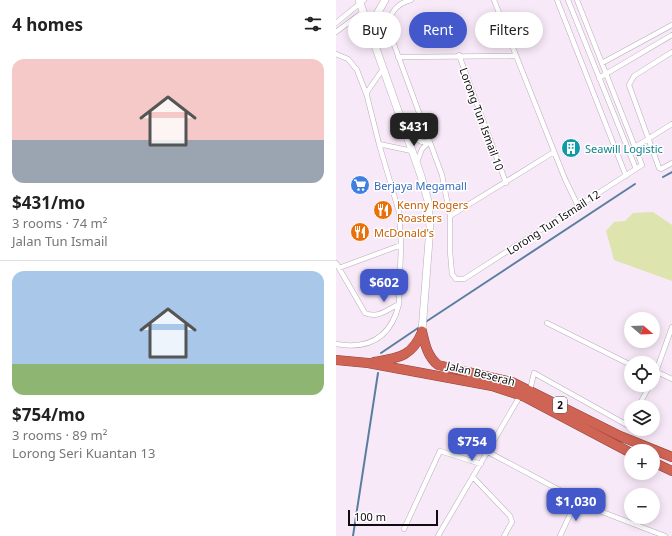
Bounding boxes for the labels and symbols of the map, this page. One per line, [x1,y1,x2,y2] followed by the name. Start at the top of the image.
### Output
[456,65,508,173] street label: Lorong Tun Ismail 10
[390,113,438,147] pin: $431
[560,137,582,159] building icon: Seawill Logistic
[585,141,663,156] place label: Seawill Logistic
[349,174,371,196] supermarket icon: Berjaya Megamall
[374,178,467,193] place label: Berjaya Megamall
[503,186,603,258] street label: Lorong Tun Ismail 12
[397,197,468,225] place label: Kenny Rogers Roasters
[372,199,394,221] restaurant icon: Kenny Rogers Roasters
[349,221,371,243] restaurant icon: McDonald's
[374,225,434,240] place label: McDonald's
[360,269,408,303] pin: $602
[624,312,660,348] north arrow
[444,357,517,389] street label: Jalan Beserah
[553,397,567,413] road number: 2
[448,428,496,462] pin: $754
[543,488,609,522] pin: $1,030
[348,508,438,527] scale bar

